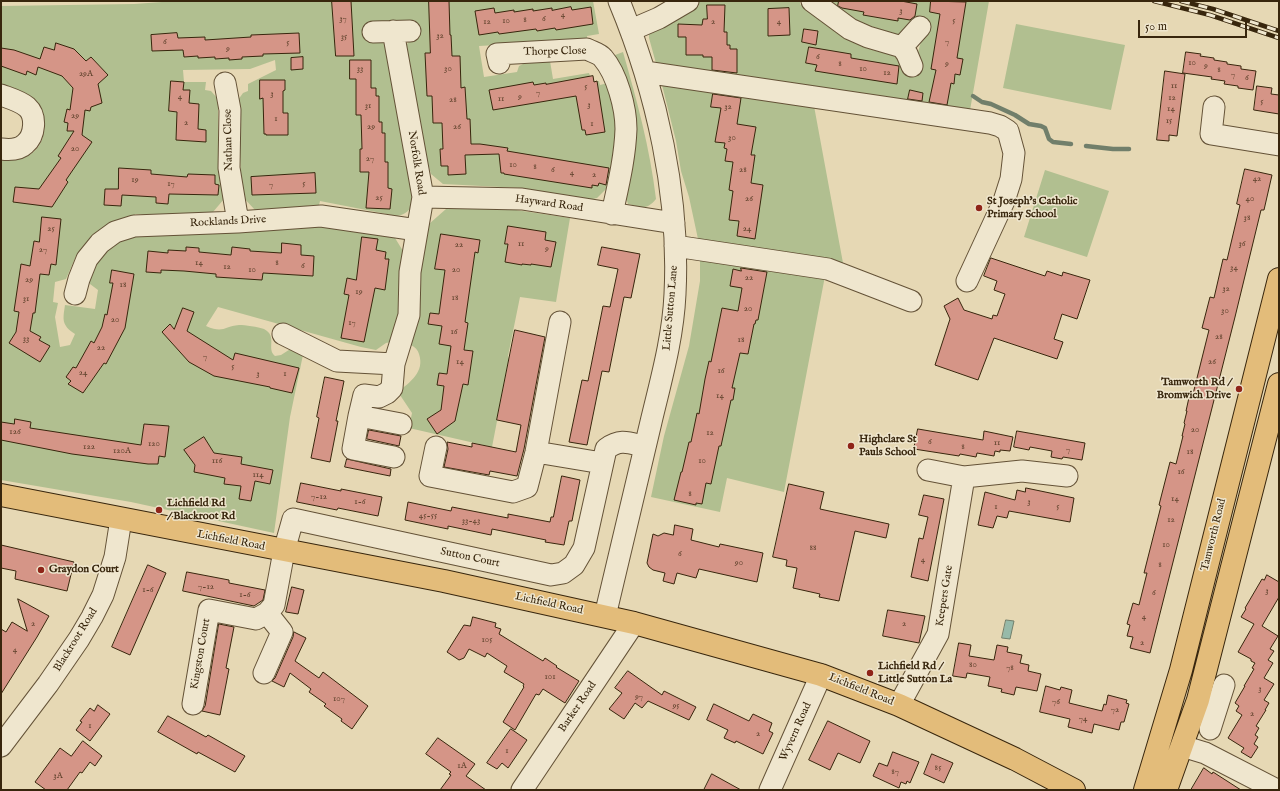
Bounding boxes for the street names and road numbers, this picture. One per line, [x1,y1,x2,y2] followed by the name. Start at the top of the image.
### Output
[523,45,587,59] street label: Thorpe Close
[222,109,236,171] street label: Nathan Close
[404,130,428,196] street label: Norfolk Road
[514,193,584,215] street label: Hayward Road
[190,213,266,231] street label: Rocklands Drive
[661,265,681,351] street label: Little Sutton Lane
[1199,497,1229,573] street label: Tamworth Road
[196,528,266,554] street label: Lichfield Road
[439,545,501,571] street label: Sutton Court
[934,565,956,627] street label: Keepers Gate
[514,590,584,618] street label: Lichfield Road
[51,606,101,674] street label: Blackroot Road
[188,618,214,690] street label: Kingston Court
[827,671,895,709] street label: Lichfield Road
[556,679,600,735] street label: Barker Road
[777,701,815,763] street label: Wyvern Road

